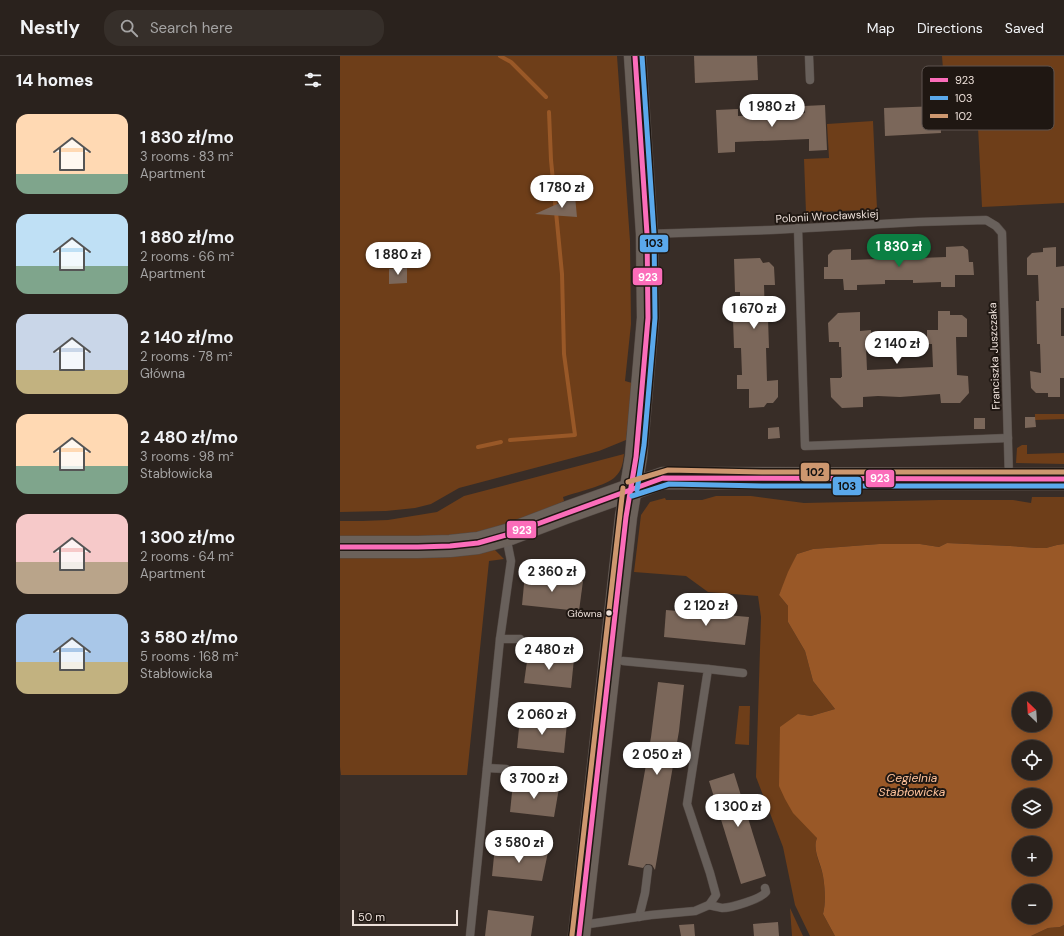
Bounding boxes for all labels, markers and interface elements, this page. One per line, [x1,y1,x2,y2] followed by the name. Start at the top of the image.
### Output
[104,10,384,46] search box
[20,15,80,40] text: Nestly
[118,17,140,39] icon: search
[150,18,233,38] text: Search here
[867,19,895,37] text: Map
[917,19,983,37] text: Directions
[1005,19,1044,37] text: Saved
[922,66,1054,130] legend
[16,69,93,91] text: 14 homes
[302,69,324,91] icon: filters
[955,73,975,87] text: 923
[955,91,972,105] text: 103
[731,94,813,128] pin: 1 980 zł
[749,98,795,115] text: 1 980 zł
[955,109,972,123] text: 102
[140,126,234,148] text: 1 830 zł/mo
[48,130,96,178] icon: home
[140,148,234,165] text: 3 rooms · 83 m²
[140,165,205,182] text: Apartment
[521,175,603,209] pin: 1 780 zł
[539,179,585,196] text: 1 780 zł
[775,206,879,226] street label: Polonii Wrocławskiej
[140,226,234,248] text: 1 880 zł/mo
[48,230,96,278] icon: home
[639,234,669,253] line badge: 103
[858,234,940,268] pin: 1 830 zł
[645,236,663,250] text: 103
[876,238,922,255] text: 1 830 zł
[357,242,439,276] pin: 1 880 zł
[375,246,421,263] text: 1 880 zł
[140,248,234,265] text: 2 rooms · 66 m²
[140,265,205,282] text: Apartment
[632,267,663,286] line badge: 923
[638,270,658,284] text: 923
[713,296,795,330] pin: 1 670 zł
[731,300,777,317] text: 1 670 zł
[985,302,1003,410] street label: Franciszka Juszczaka
[140,326,234,348] text: 2 140 zł/mo
[48,330,96,378] icon: home
[856,331,938,365] pin: 2 140 zł
[874,335,920,352] text: 2 140 zł
[140,348,232,365] text: 2 rooms · 78 m²
[140,365,185,382] text: Główna
[140,426,238,448] text: 2 480 zł/mo
[48,430,96,478] icon: home
[140,448,234,465] text: 3 rooms · 98 m²
[800,462,830,482] line badge: 102
[140,465,213,482] text: Stabłowicka
[806,465,824,479] text: 102
[865,469,895,488] line badge: 923
[870,471,890,485] text: 923
[832,476,862,496] line badge: 103
[838,479,856,493] text: 103
[506,520,537,539] line badge: 923
[512,523,532,537] text: 923
[140,526,235,548] text: 1 300 zł/mo
[48,530,96,578] icon: home
[140,548,234,565] text: 2 rooms · 64 m²
[511,559,593,593] pin: 2 360 zł
[527,563,577,580] text: 2 360 zł
[140,565,205,582] text: Apartment
[665,593,747,627] pin: 2 120 zł
[683,597,729,614] text: 2 120 zł
[567,607,602,620] place label: Główna
[604,608,614,618] marker: Główna
[140,626,238,648] text: 3 580 zł/mo
[48,630,96,678] icon: home
[508,637,590,671] pin: 2 480 zł
[524,641,574,658] text: 2 480 zł
[140,648,238,665] text: 5 rooms · 168 m²
[140,665,213,682] text: Stabłowicka
[1012,692,1052,732] north arrow
[1012,692,1052,924] map controls
[501,702,583,736] pin: 2 060 zł
[517,706,567,723] text: 2 060 zł
[1012,740,1052,780] button: locate
[616,742,698,776] pin: 2 050 zł
[632,746,682,763] text: 2 050 zł
[493,766,575,800] pin: 3 700 zł
[509,770,559,787] text: 3 700 zł
[878,770,946,800] water label: Cegielnia Stabłowicka
[1012,788,1052,828] button: layers
[697,794,779,828] pin: 1 300 zł
[714,798,762,815] text: 1 300 zł
[478,830,560,864] pin: 3 580 zł
[494,834,544,851] text: 3 580 zł
[1012,836,1052,876] button: +
[1012,884,1052,924] button: −
[352,908,458,927] scale bar
[358,910,385,924] text: 50 m

